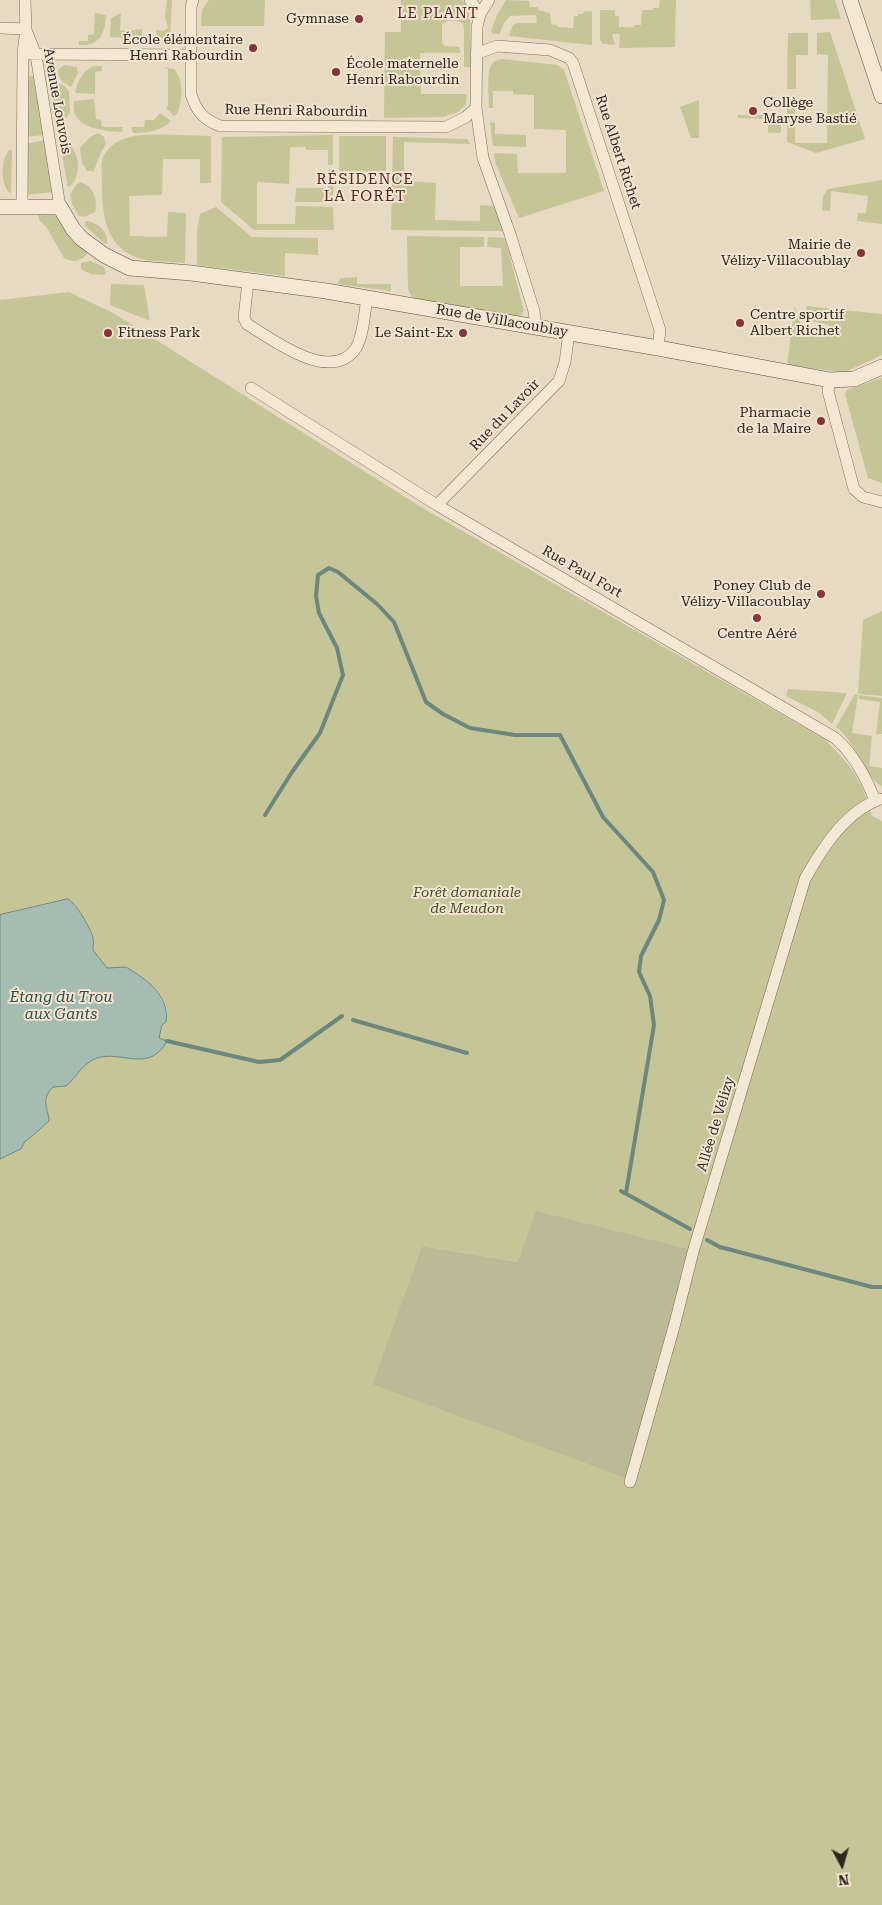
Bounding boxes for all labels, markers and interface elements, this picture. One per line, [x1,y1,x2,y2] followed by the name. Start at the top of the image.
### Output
[396,5,480,23] district label: LE PLANT
[286,11,349,27] place label: Gymnase
[353,13,365,25] marker: Gymnase
[122,32,243,64] place label: École élémentaire Henri Rabourdin
[247,42,259,54] marker: École élémentaire Henri Rabourdin
[39,47,75,155] street label: Avenue Louvois
[346,56,460,88] place label: École maternelle Henri Rabourdin
[330,66,342,78] marker: École maternelle Henri Rabourdin
[592,93,644,211] street label: Rue Albert Richet
[763,95,857,128] place label: Collège Maryse Bastié
[224,101,368,121] street label: Rue Henri Rabourdin
[747,105,759,117] marker: Collège Maryse Bastié
[315,171,415,206] district label: RÉSIDENCE LA FORÊT
[721,237,851,270] place label: Mairie de Vélizy-Villacoublay
[855,247,867,259] marker: Mairie de Vélizy-Villacoublay
[435,301,569,341] street label: Rue de Villacoublay
[750,307,844,340] place label: Centre sportif Albert Richet
[734,317,746,329] marker: Centre sportif Albert Richet
[118,325,200,341] place label: Fitness Park
[375,325,453,341] place label: Le Saint-Ex
[102,327,114,339] marker: Fitness Park
[457,327,469,339] marker: Le Saint-Ex
[467,376,543,454] street label: Rue du Lavoir
[737,405,811,438] place label: Pharmacie de la Maire
[815,415,827,427] marker: Pharmacie de la Maire
[539,542,625,602] street label: Rue Paul Fort
[681,578,811,610] place label: Poney Club de Vélizy-Villacoublay
[815,588,827,600] marker: Poney Club de Vélizy-Villacoublay
[751,612,763,624] marker: Centre Aéré
[717,626,797,642] place label: Centre Aéré
[413,885,521,918] park label: Forêt domaniale de Meudon
[10,989,112,1024] water label: Étang du Trou aux Gants
[694,1075,738,1173] street label: Allée de Vélizy
[817,1840,867,1890] north arrow
[837,1871,850,1888] text: N

